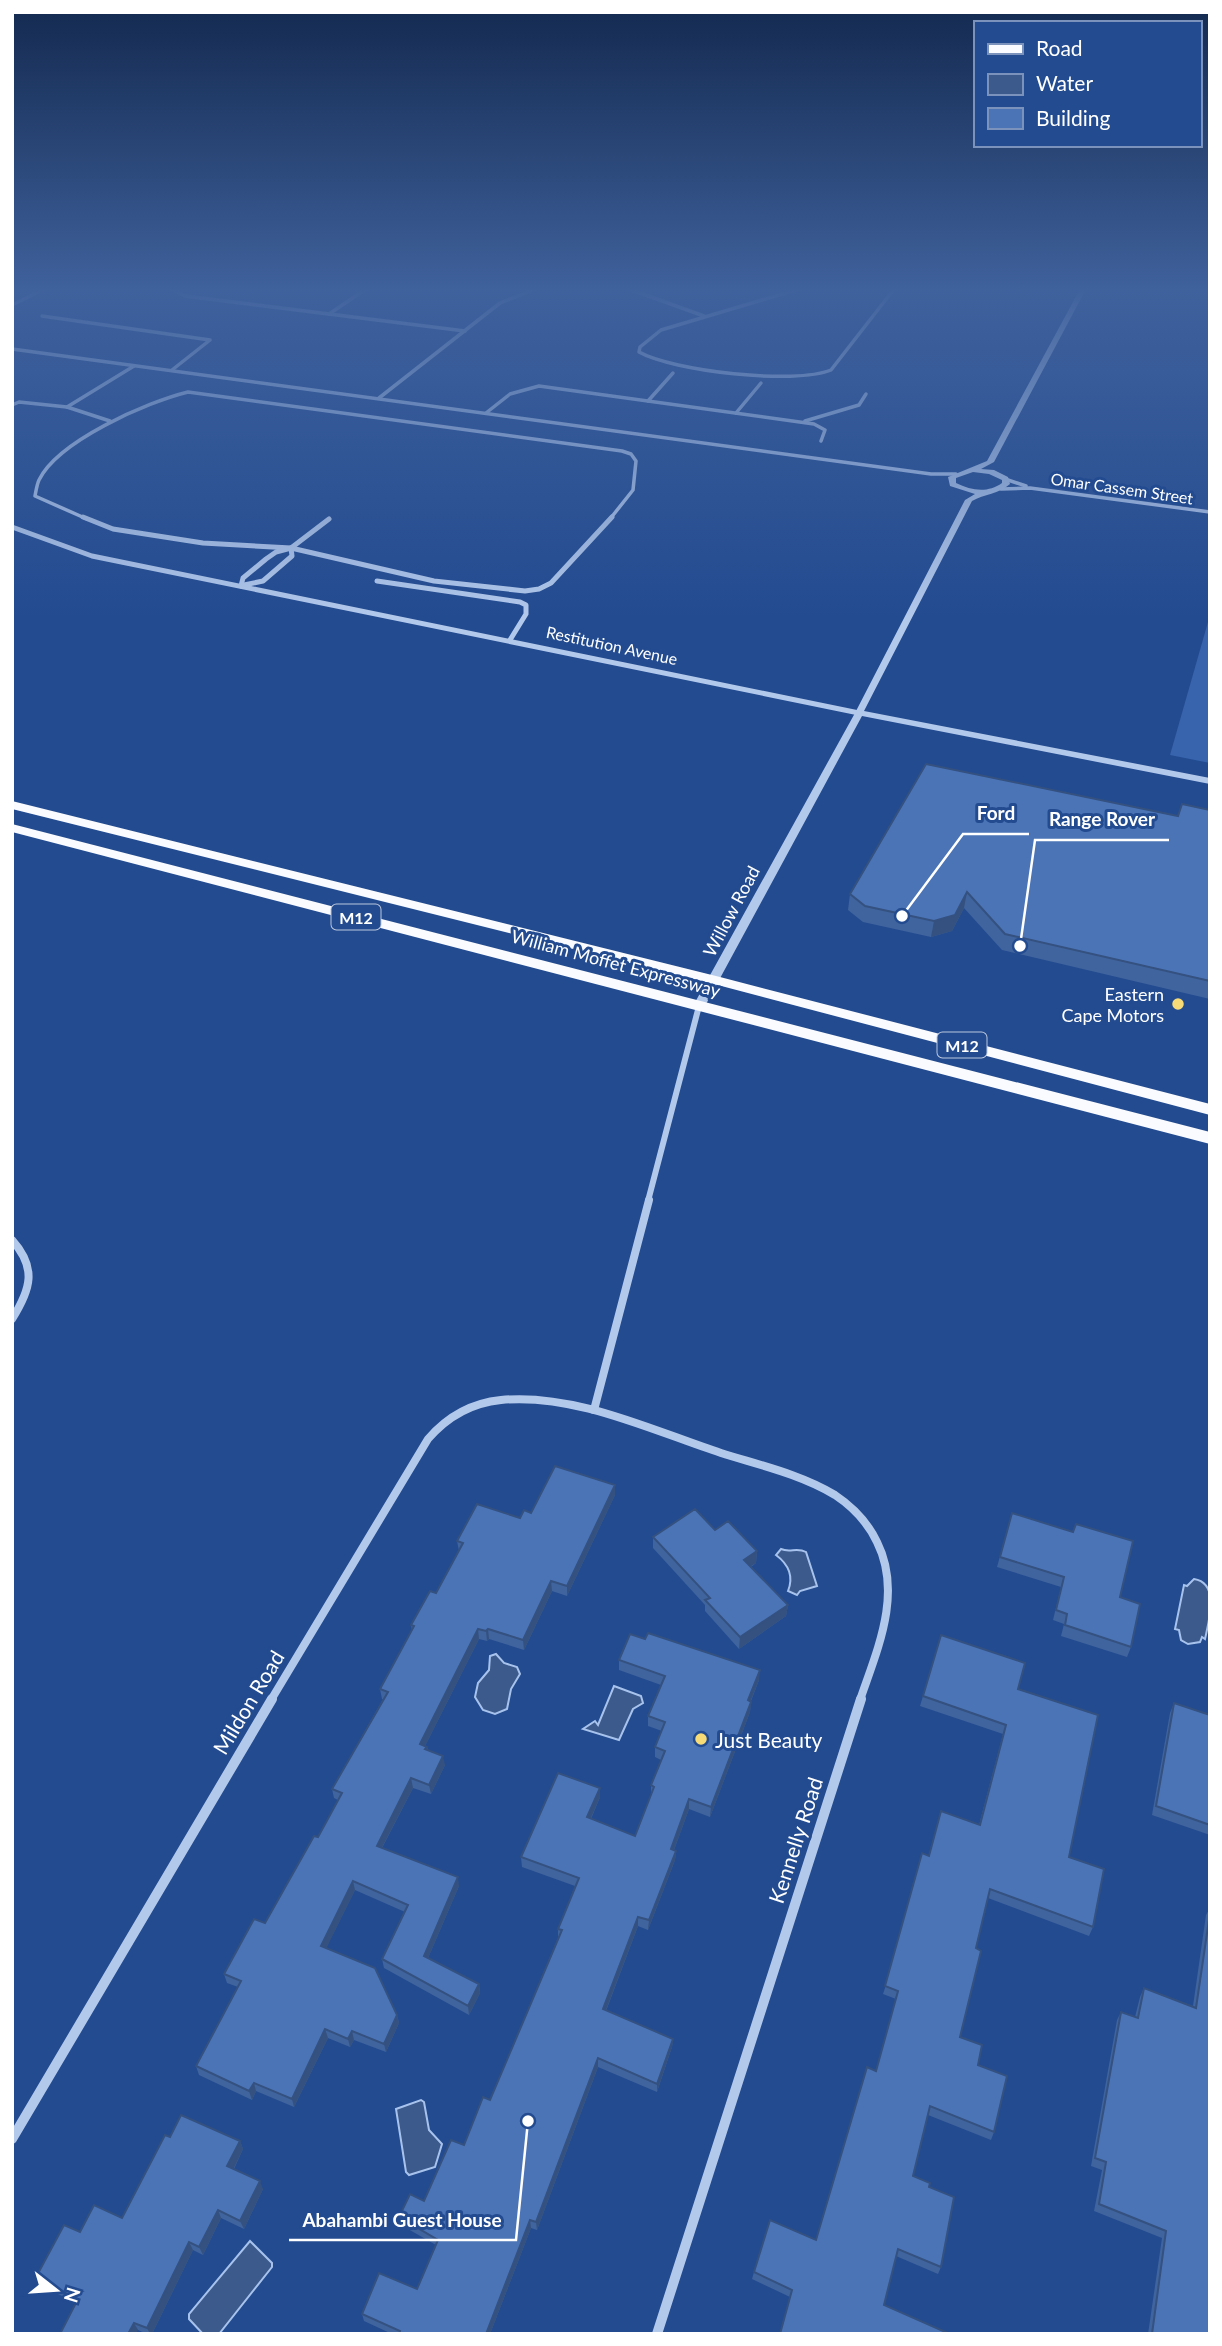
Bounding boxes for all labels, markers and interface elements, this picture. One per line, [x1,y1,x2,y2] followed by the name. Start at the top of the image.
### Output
[974,21,1201,147] legend
[1036,35,1083,60] text: Road
[1036,70,1093,95] text: Water
[1036,105,1111,130] text: Building
[1050,469,1195,507] street label: Omar Cassem Street
[545,622,679,668] street label: Restitution Avenue
[963,794,1029,834] callout: Ford
[1035,800,1169,840] callout: Range Rover
[977,801,1015,824] text: Ford
[1049,807,1156,830] text: Range Rover
[698,862,764,960] street label: Willow Road
[332,904,380,930] road number: M12
[509,924,724,1002] street label: William Moffet Expressway
[1061,983,1164,1026] place label: Eastern Cape Motors
[1170,996,1186,1012] marker: Eastern Cape Motors
[937,1032,986,1058] road number: M12
[207,1646,289,1758] street label: Mildon Road
[715,1727,822,1752] place label: Just Beauty
[693,1731,709,1747] marker: Just Beauty
[763,1774,827,1906] street label: Kennelly Road
[289,2200,516,2240] callout: Abahambi Guest House
[301,2208,502,2231] text: Abahambi Guest House
[21,2255,91,2325] north arrow
[60,2285,86,2305] text: N

